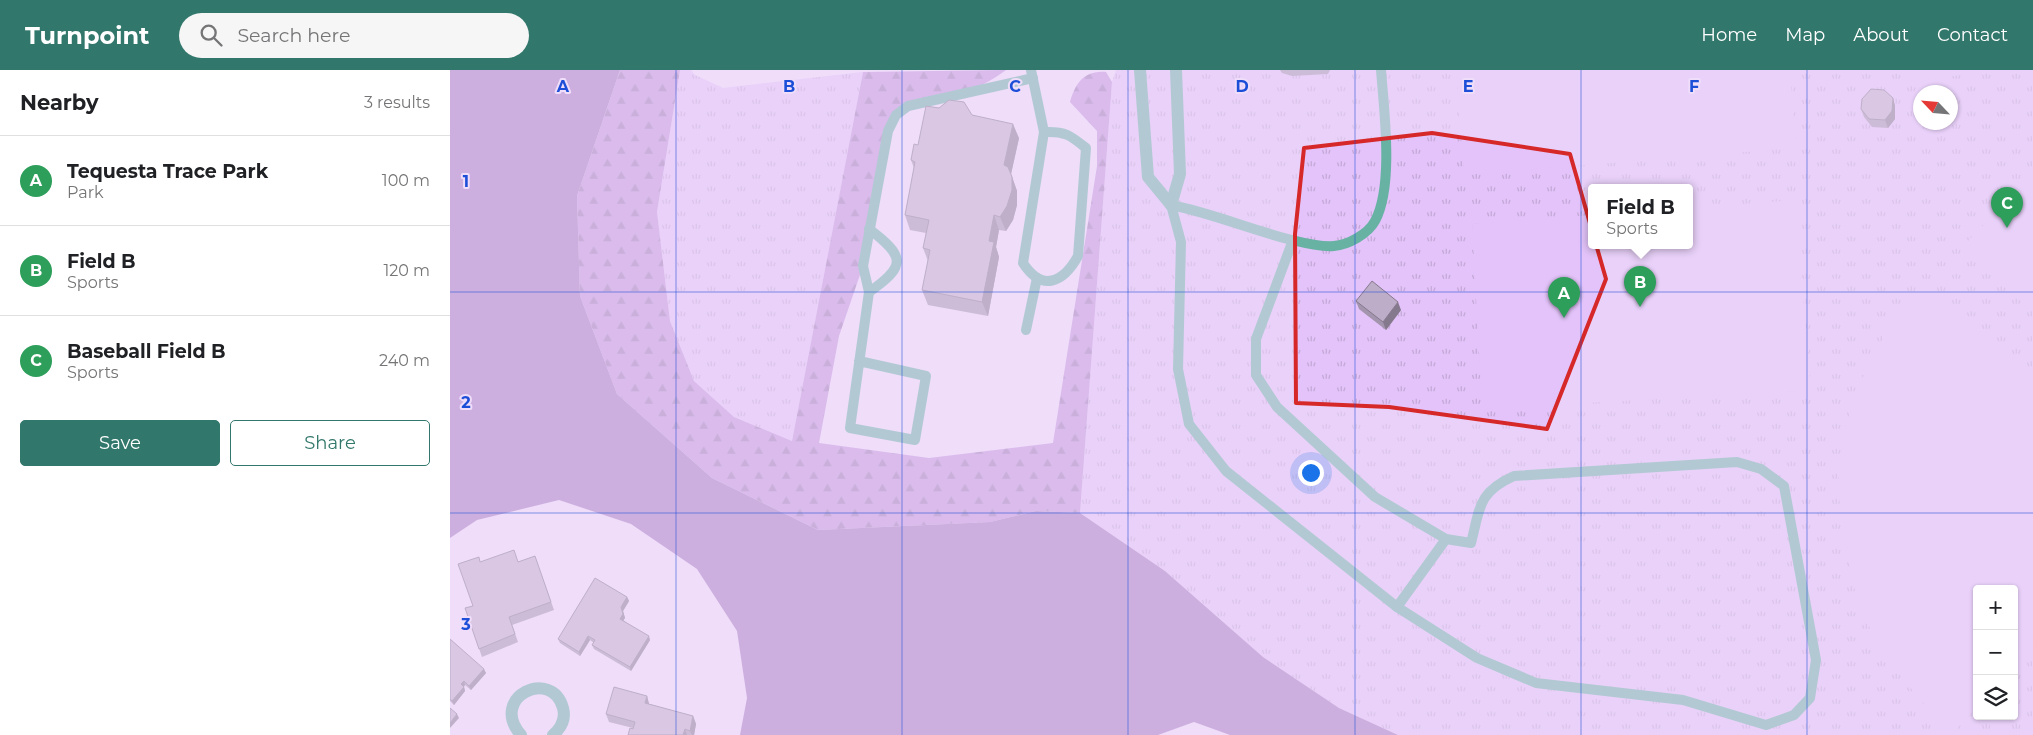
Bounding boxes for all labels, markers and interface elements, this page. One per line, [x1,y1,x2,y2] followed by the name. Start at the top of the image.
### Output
[179,13,529,58] search box
[25,21,149,50] text: Turnpoint
[197,21,225,49] icon: search
[237,24,350,47] text: Search here
[1701,24,1757,46] text: Home
[1785,24,1825,46] text: Map
[1853,24,1909,46] text: About
[1937,24,2008,46] text: Contact
[556,77,570,96] text: A
[783,77,795,96] text: B
[1009,77,1021,96] text: C
[1235,77,1249,96] text: D
[1463,77,1473,96] text: E
[1689,77,1699,96] text: F
[1913,85,1958,130] north arrow
[20,90,99,115] text: Nearby
[364,93,430,112] text: 3 results
[67,160,268,183] text: Tequesta Trace Park
[30,171,42,190] text: A
[382,171,430,190] text: 100 m
[463,172,469,191] text: 1
[67,183,104,202] text: Park
[1588,184,1693,249] popup
[1991,187,2023,228] pin: C
[1606,196,1675,219] text: Field B
[1606,219,1658,238] text: Sports
[67,250,136,273] text: Field B
[30,261,42,280] text: B
[383,261,430,280] text: 120 m
[1624,266,1656,307] pin: B
[67,273,119,292] text: Sports
[1548,277,1580,318] pin: A
[67,340,225,363] text: Baseball Field B
[30,351,42,370] text: C
[379,351,430,370] text: 240 m
[67,363,119,382] text: Sports
[461,393,471,412] text: 2
[20,420,220,466] button: Save
[230,420,430,466] button: Share
[1298,460,1324,486] your location
[1973,585,2018,720] map controls
[1973,585,2018,630] button: +
[460,615,471,634] text: 3
[1973,630,2018,675] button: −
[1973,675,2018,720] button: layers

